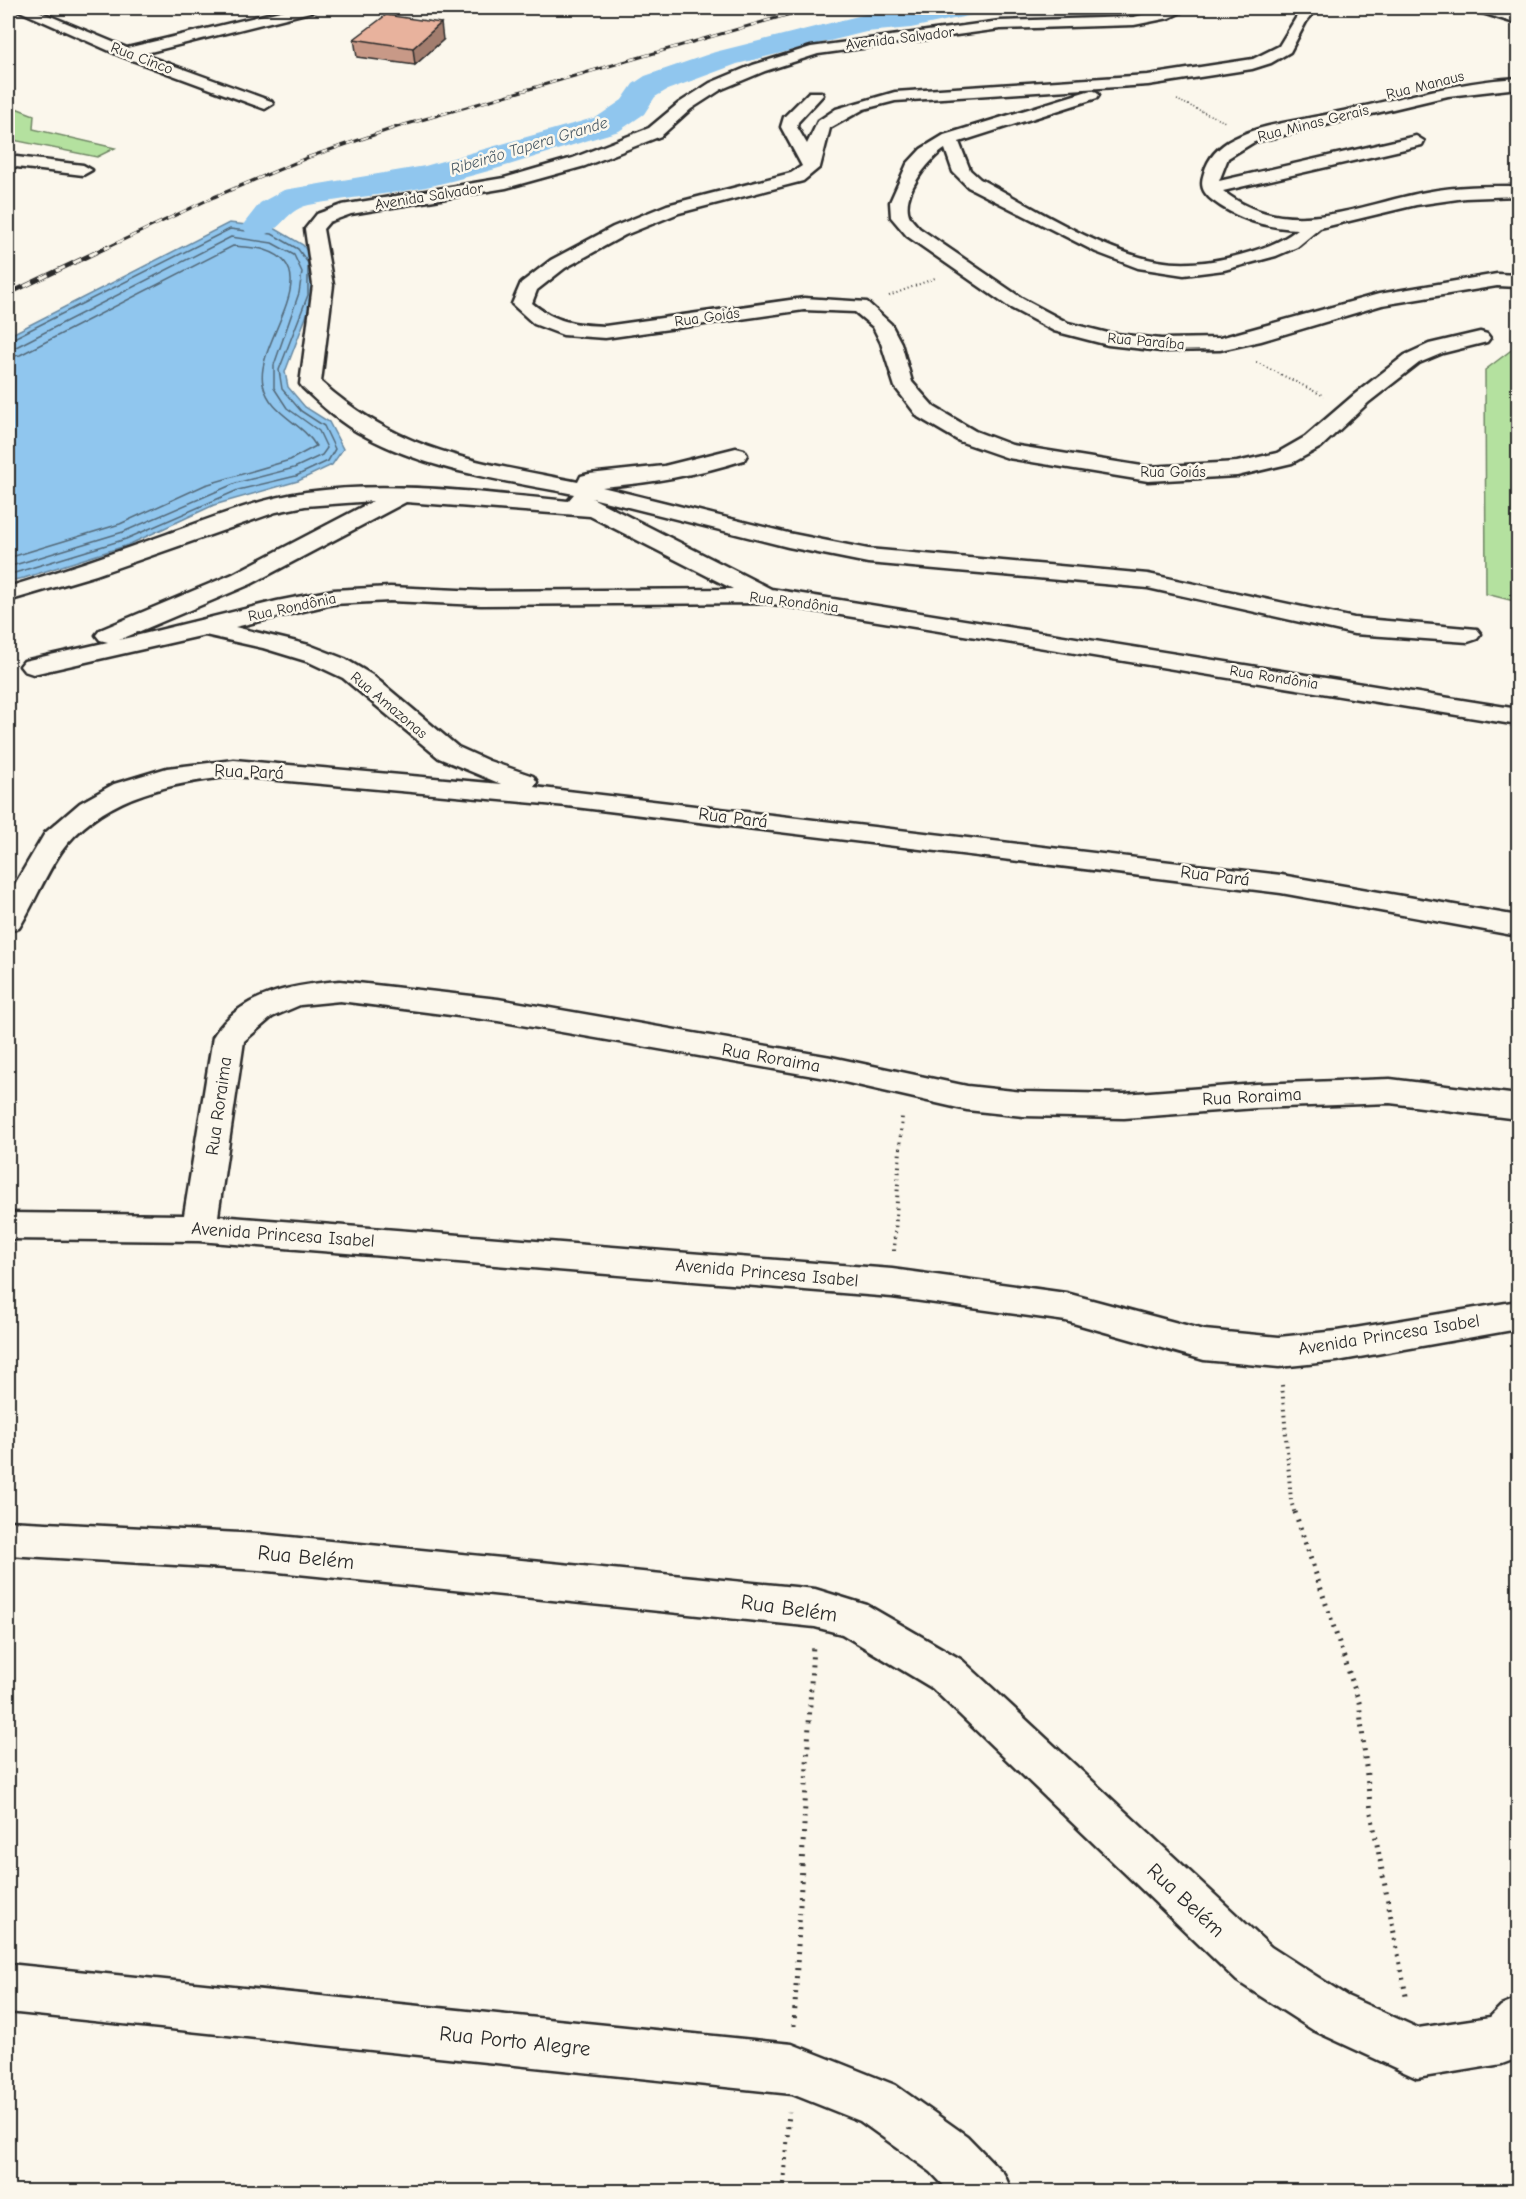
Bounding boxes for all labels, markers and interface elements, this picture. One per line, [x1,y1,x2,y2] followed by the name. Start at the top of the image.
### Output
[845,22,955,54] street label: Avenida Salvador
[108,38,176,78] street label: Rua Cinco
[1384,67,1466,103] street label: Rua Manaus
[1256,100,1370,146] street label: Rua Minas Gerais
[448,113,610,179] water label: Ribeirão Tapera Grande
[374,179,485,213] street label: Avenida Salvador
[673,304,741,330] street label: Rua Goiás
[1107,329,1185,353] street label: Rua Paraíba
[1140,463,1206,481] street label: Rua Goiás
[748,588,840,616] street label: Rua Rondônia
[246,589,338,625] street label: Rua Rondônia
[1228,661,1320,693] street label: Rua Rondônia
[347,668,431,742] street label: Rua Amazonas
[214,760,284,784] street label: Rua Pará
[697,803,769,833] street label: Rua Pará
[1179,861,1251,891] street label: Rua Pará
[720,1039,822,1077] street label: Rua Roraima
[202,1055,236,1157] street label: Rua Roraima
[1202,1084,1302,1110] street label: Rua Roraima
[191,1218,375,1252] street label: Avenida Princesa Isabel
[675,1255,859,1291] street label: Avenida Princesa Isabel
[1297,1310,1481,1360] street label: Avenida Princesa Isabel
[256,1540,356,1574] street label: Rua Belém
[739,1589,839,1627] street label: Rua Belém
[1142,1858,1230,1942] street label: Rua Belém
[438,2021,592,2061] street label: Rua Porto Alegre

